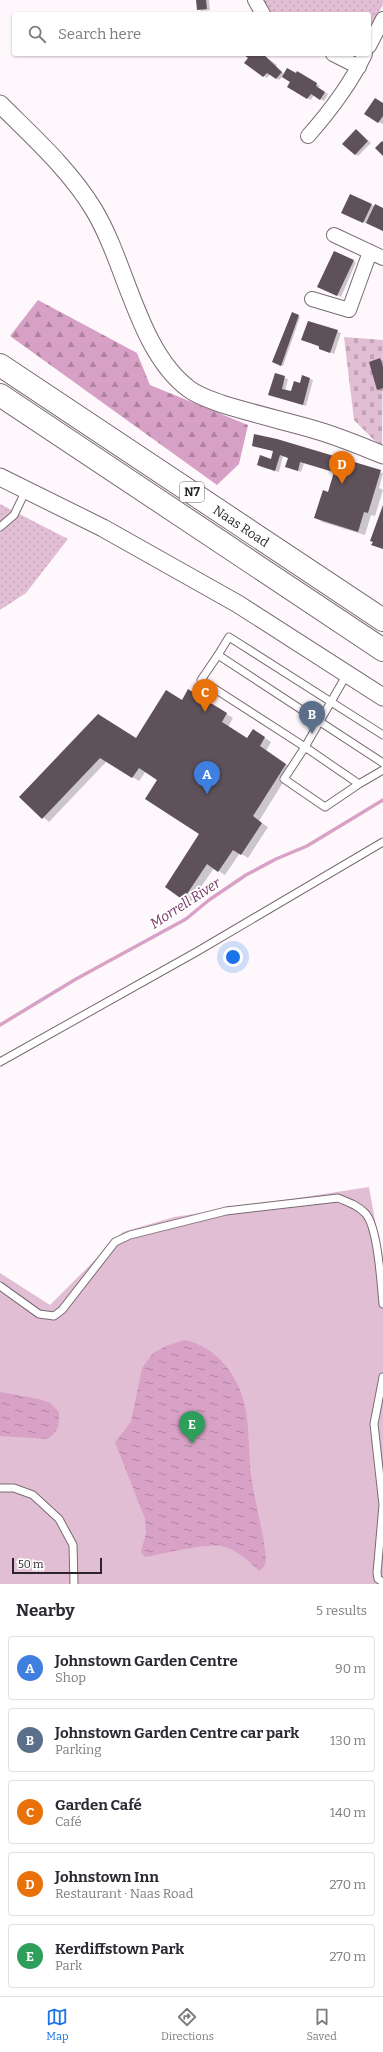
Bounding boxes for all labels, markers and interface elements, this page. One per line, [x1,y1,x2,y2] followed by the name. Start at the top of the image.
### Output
[12,12,371,56] search box
[26,23,48,45] icon: search
[58,25,141,43] text: Search here
[329,451,355,484] pin: D
[180,482,204,502] road number: N7
[210,502,272,550] street label: Naas Road
[192,679,218,712] pin: C
[299,701,325,734] pin: B
[194,761,220,794] pin: A
[147,874,225,932] water label: Morrell River
[223,947,243,967] your location
[179,1411,205,1444] pin: E
[12,1556,102,1575] scale bar
[18,1558,44,1571] text: 50 m
[16,1600,75,1621] text: Nearby
[316,1603,367,1618] text: 5 results
[55,1652,238,1670] text: Johnstown Garden Centre
[25,1661,35,1676] text: A
[335,1661,366,1676] text: 90 m
[55,1670,86,1685] text: Shop
[55,1724,299,1742] text: Johnstown Garden Centre car park
[26,1733,34,1748] text: B
[330,1733,366,1748] text: 130 m
[55,1742,102,1757] text: Parking
[55,1796,142,1814] text: Garden Café
[26,1805,34,1820] text: C
[330,1805,366,1820] text: 140 m
[55,1814,82,1829] text: Café
[55,1868,159,1886] text: Johnstown Inn
[25,1877,35,1892] text: D
[329,1877,366,1892] text: 270 m
[55,1886,193,1901] text: Restaurant · Naas Road
[55,1940,184,1958] text: Kerdiffstown Park
[26,1949,34,1964] text: E
[329,1949,366,1964] text: 270 m
[55,1958,82,1973] text: Park
[46,2006,68,2043] tab: Map
[161,2006,214,2043] tab: Directions
[306,2006,337,2043] tab: Saved

